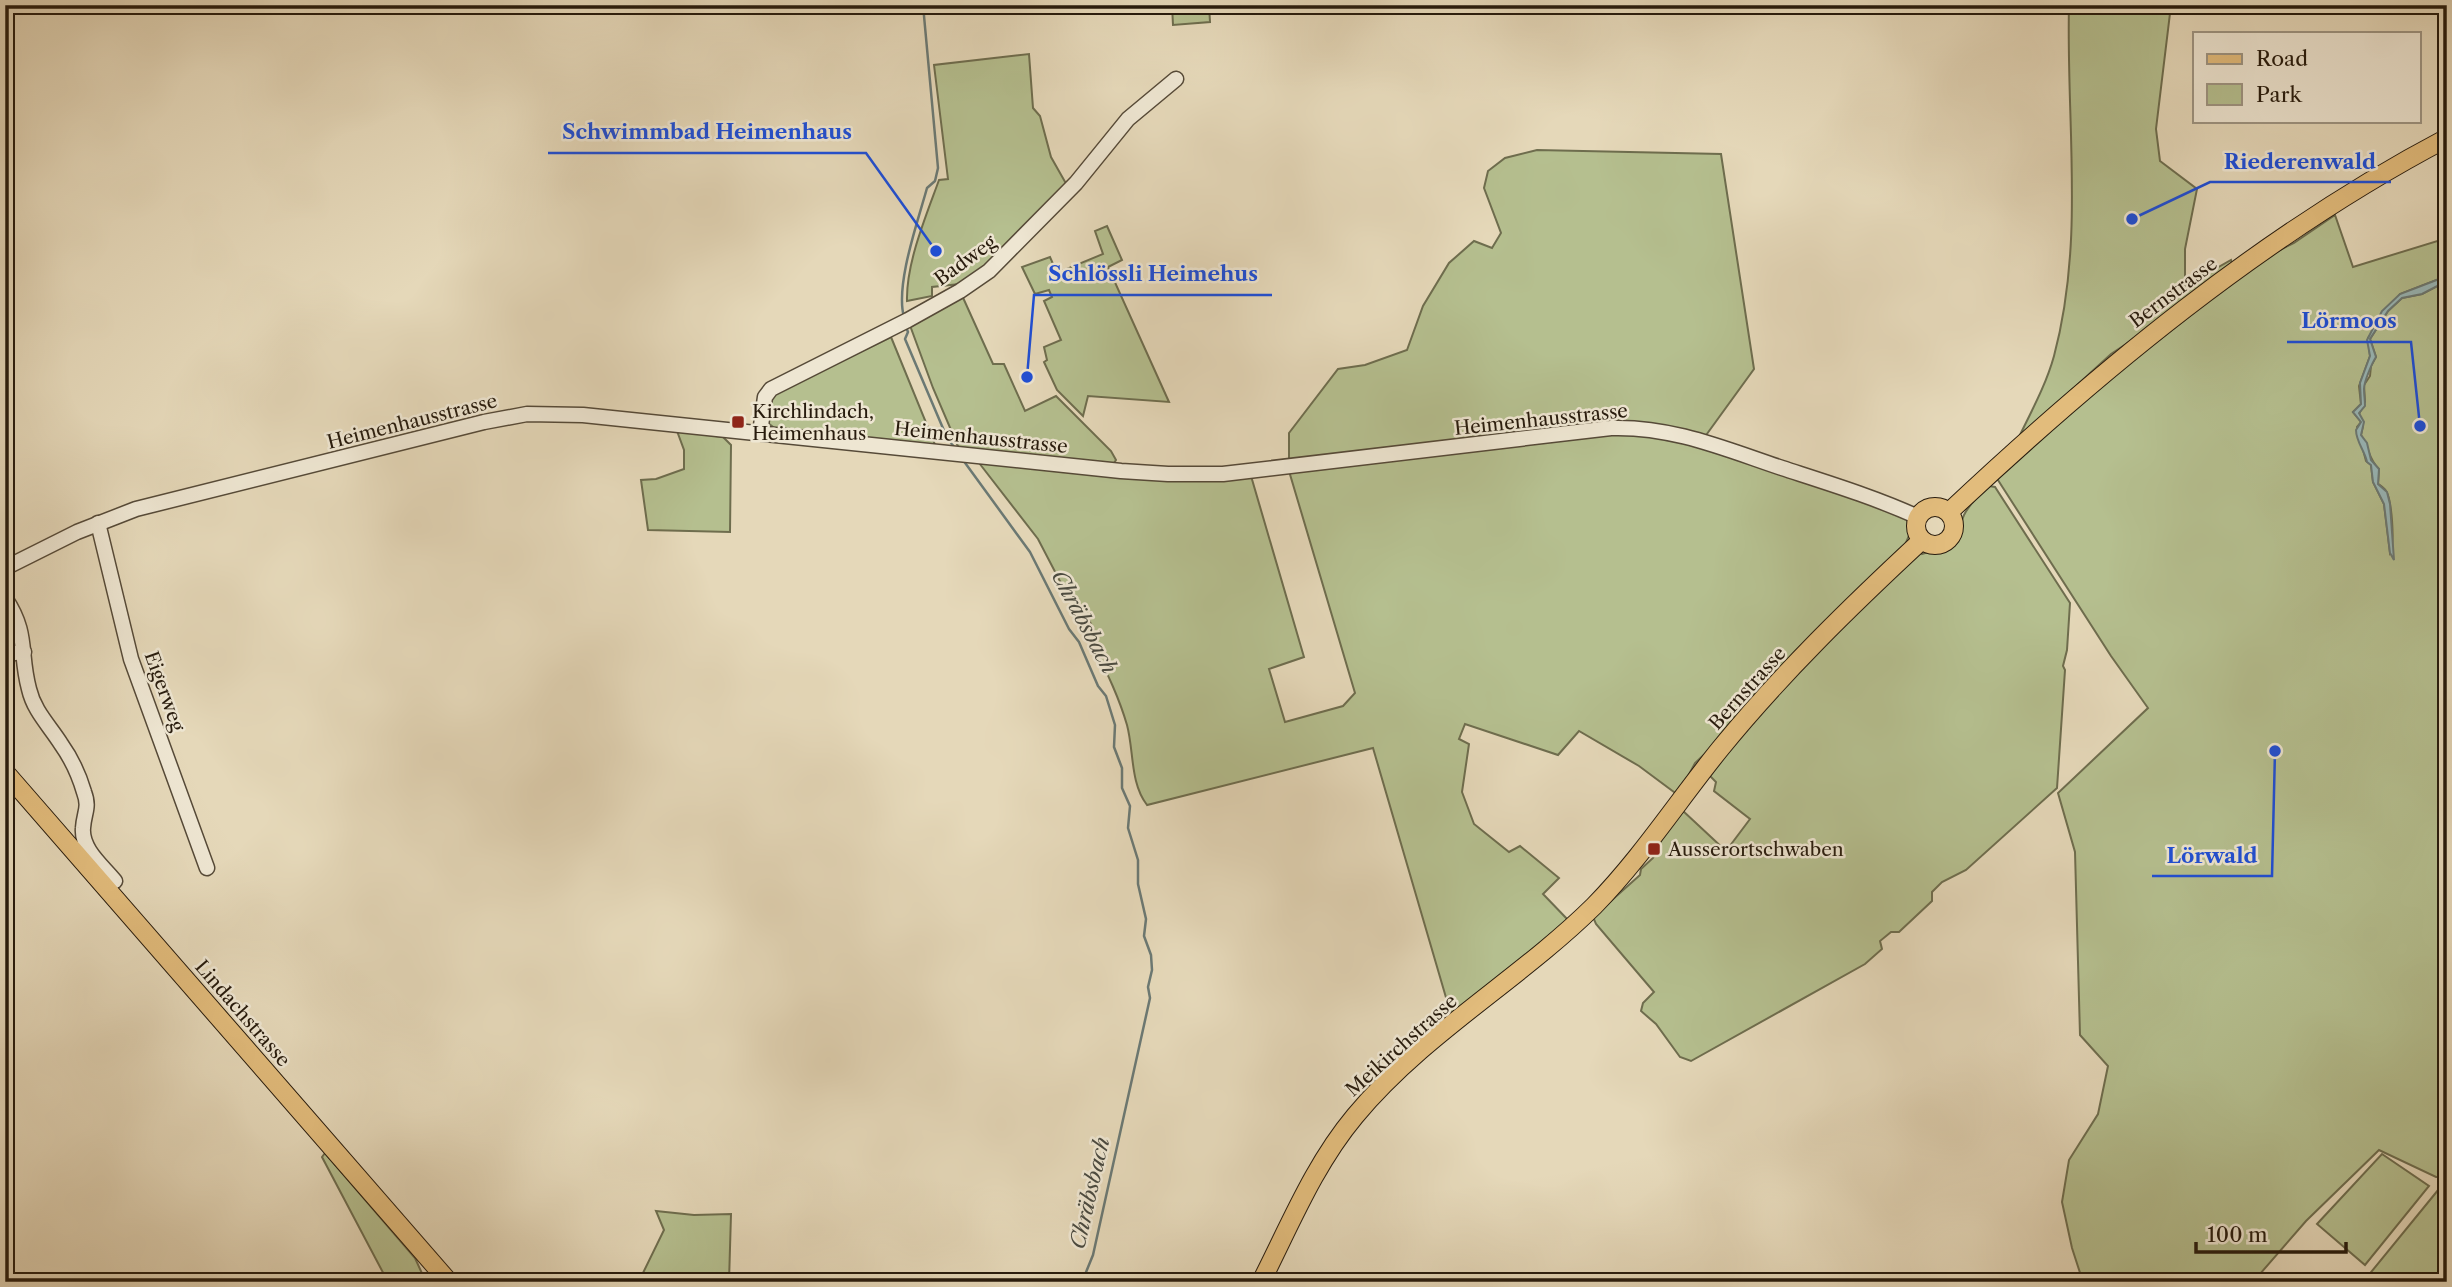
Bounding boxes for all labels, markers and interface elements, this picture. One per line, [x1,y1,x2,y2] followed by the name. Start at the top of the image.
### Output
[2193,32,2420,122] legend
[2256,46,2308,71] text: Road
[2256,82,2302,107] text: Park
[548,111,866,153] callout: Schwimmbad Heimenhaus
[562,119,852,144] text: Schwimmbad Heimenhaus
[2210,140,2391,182] callout: Riederenwald
[2224,149,2376,174] text: Riederenwald
[930,230,1001,290] street label: Badweg
[2125,252,2222,333] street label: Bernstrasse
[1034,253,1272,295] callout: Schlössli Heimehus
[1048,261,1258,286] text: Schlössli Heimehus
[2287,300,2411,342] callout: Lörmoos
[2301,308,2397,333] text: Lörmoos
[325,389,500,454] street label: Heimenhausstrasse
[1453,399,1629,440] street label: Heimenhausstrasse
[752,400,874,445] place label: Kirchlindach, Heimenhaus
[730,414,746,430] marker: Kirchlindach, Heimenhaus
[893,417,1069,458] street label: Heimenhausstrasse
[1047,566,1122,678] water label: Chräbsbach
[1704,642,1791,735] street label: Bernstrasse
[139,648,190,735] street label: Eigerweg
[2152,834,2272,876] callout: Lörwald
[1667,838,1844,861] place label: Ausserortschwaben
[1646,841,1662,857] marker: Ausserortschwaben
[2166,843,2258,868] text: Lörwald
[190,955,295,1071] street label: Lindachstrasse
[1341,989,1462,1101] street label: Meikirchstrasse
[1065,1135,1114,1251] water label: Chräbsbach
[2196,1210,2347,1254] scale bar
[2207,1222,2268,1247] text: 100 m

